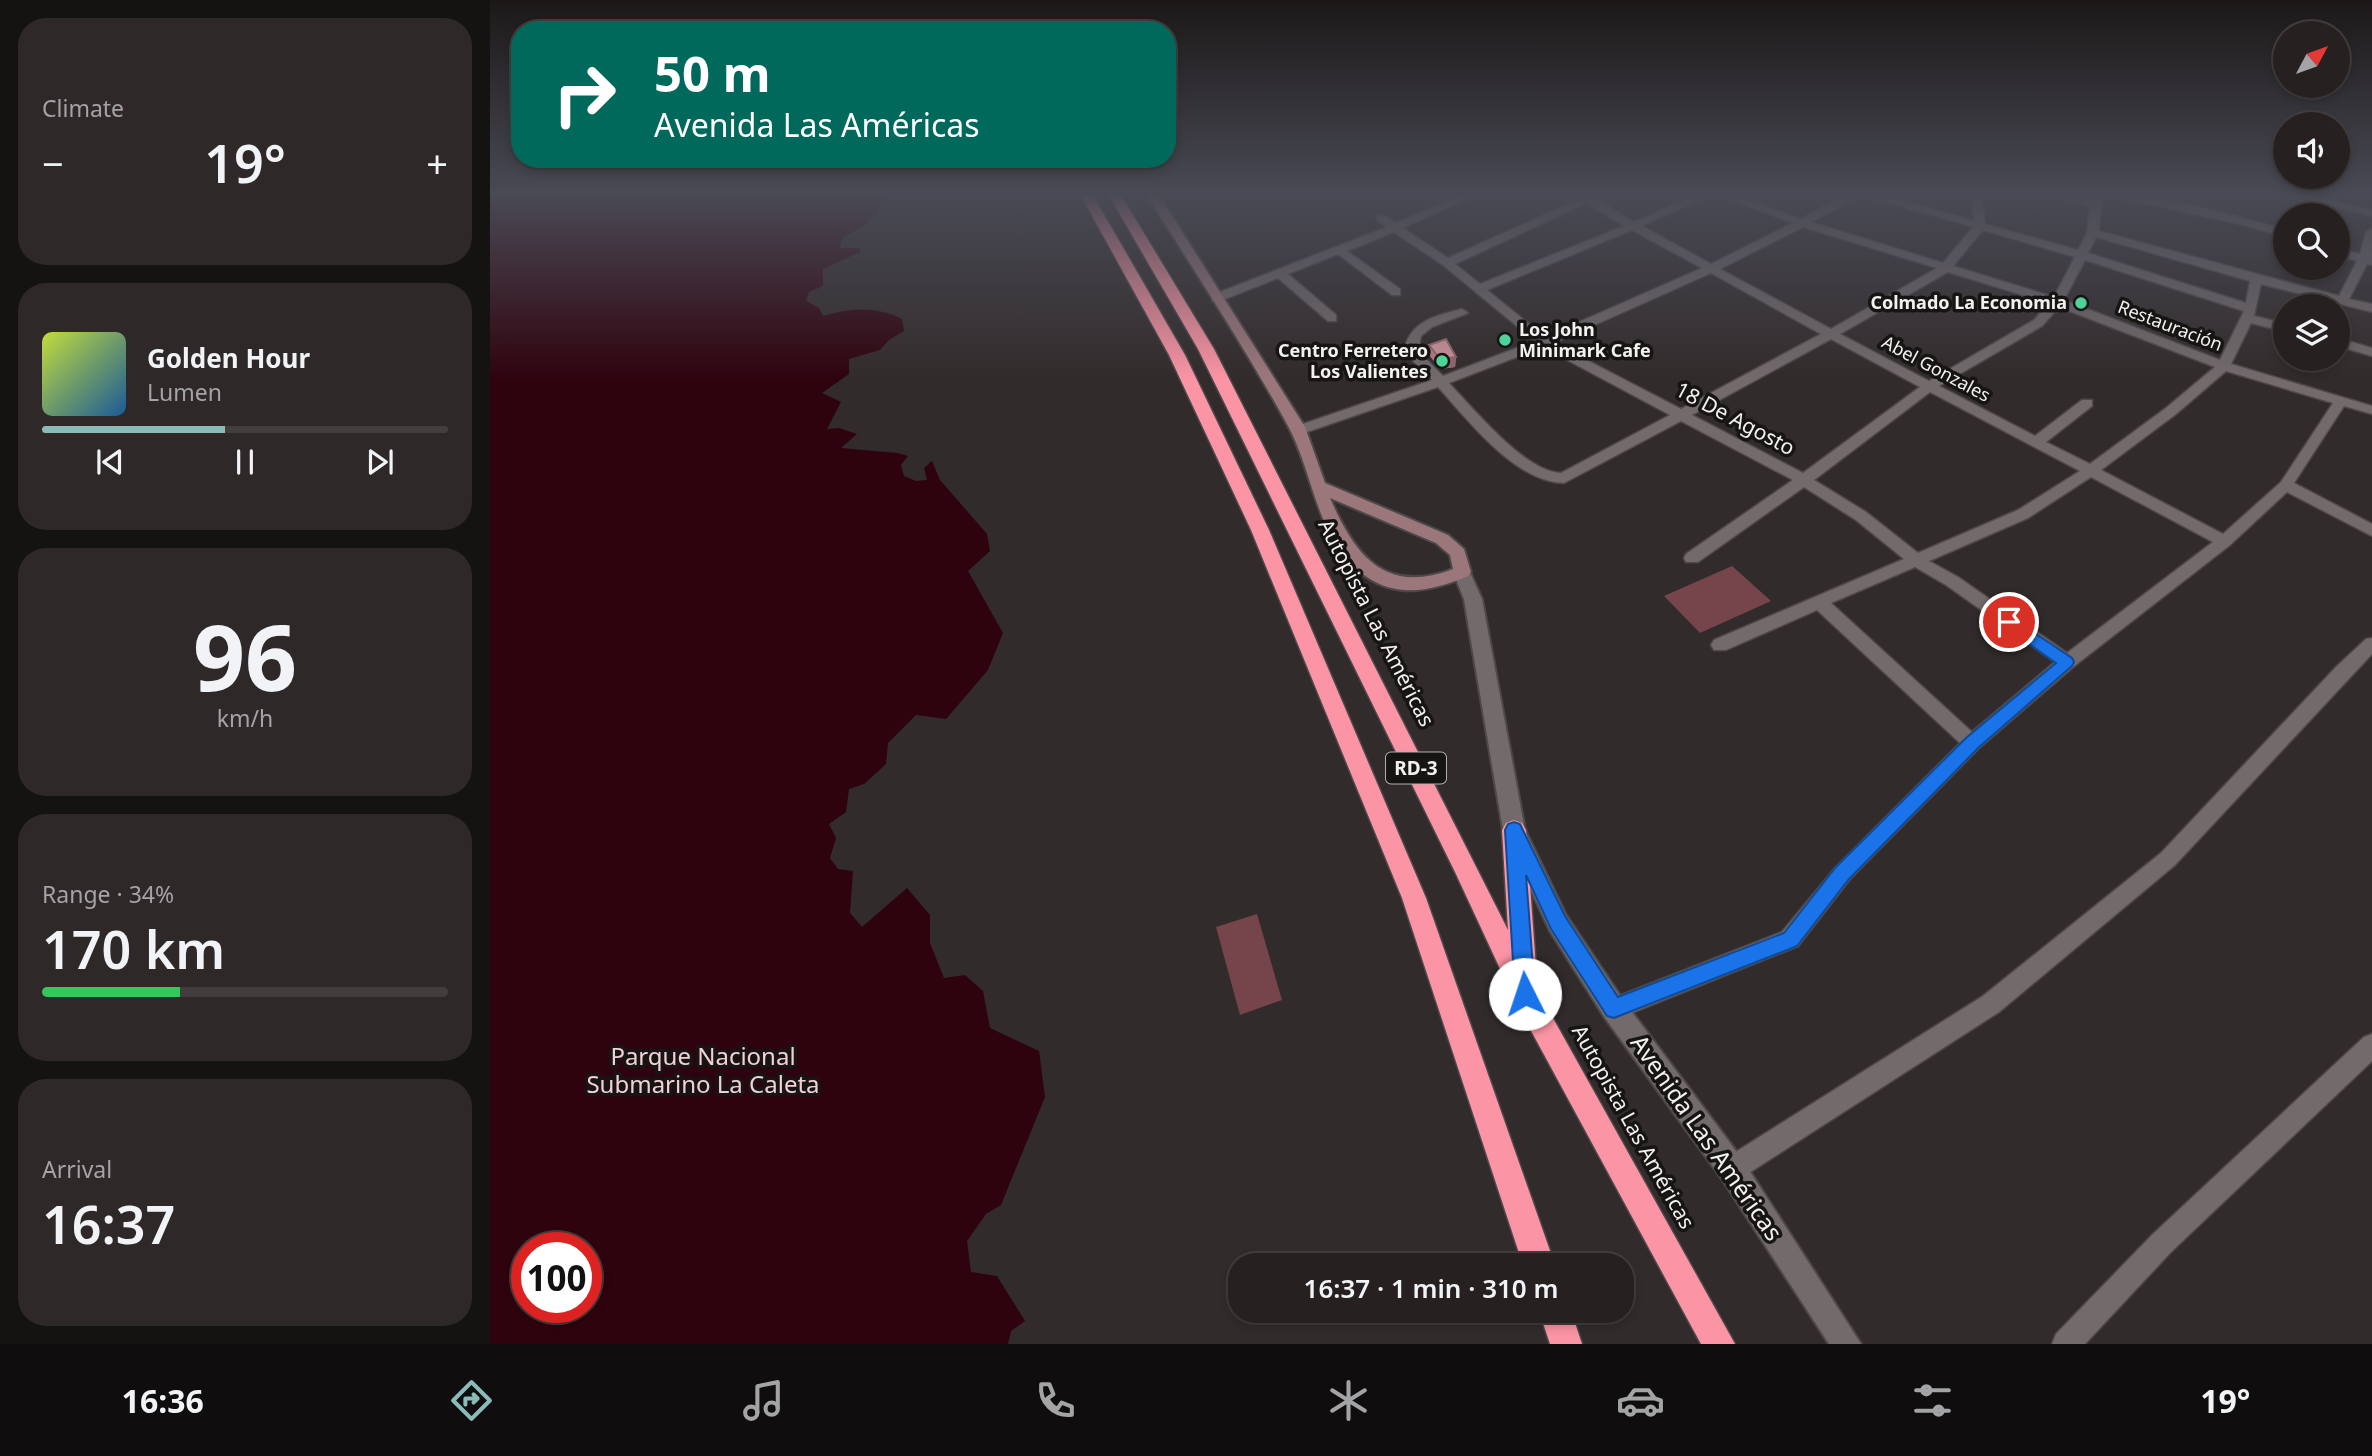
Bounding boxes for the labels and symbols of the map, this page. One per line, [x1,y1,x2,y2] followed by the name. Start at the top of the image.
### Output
[2273,21,2350,98] north arrow
[1870,290,2067,314] place label: Colmado La Economia
[2115,294,2226,356] street label: Restauración
[2073,295,2089,311] marker: Colmado La Economia
[1519,317,1651,362] place label: Los John Minimark Cafe
[1878,330,1995,407] street label: Abel Gonzales
[1497,332,1513,348] marker: Los John Minimark Cafe
[1278,338,1428,383] place label: Centro Ferretero Los Valientes
[1434,353,1450,369] marker: Centro Ferretero Los Valientes
[1671,375,1800,461] street label: 18 De Agosto
[1312,514,1441,731] street label: Autopista Las Américas
[1979,592,2039,652] pin
[1386,752,1446,783] road number: RD-3
[1488,957,1562,1031] position arrow
[1566,1020,1702,1233] street label: Autopista Las Américas
[1624,1028,1791,1247] street label: Avenida Las Américas
[586,1039,820,1100] park label: Parque Nacional Submarino La Caleta
[511,1232,602,1323] speed limit sign: 100

